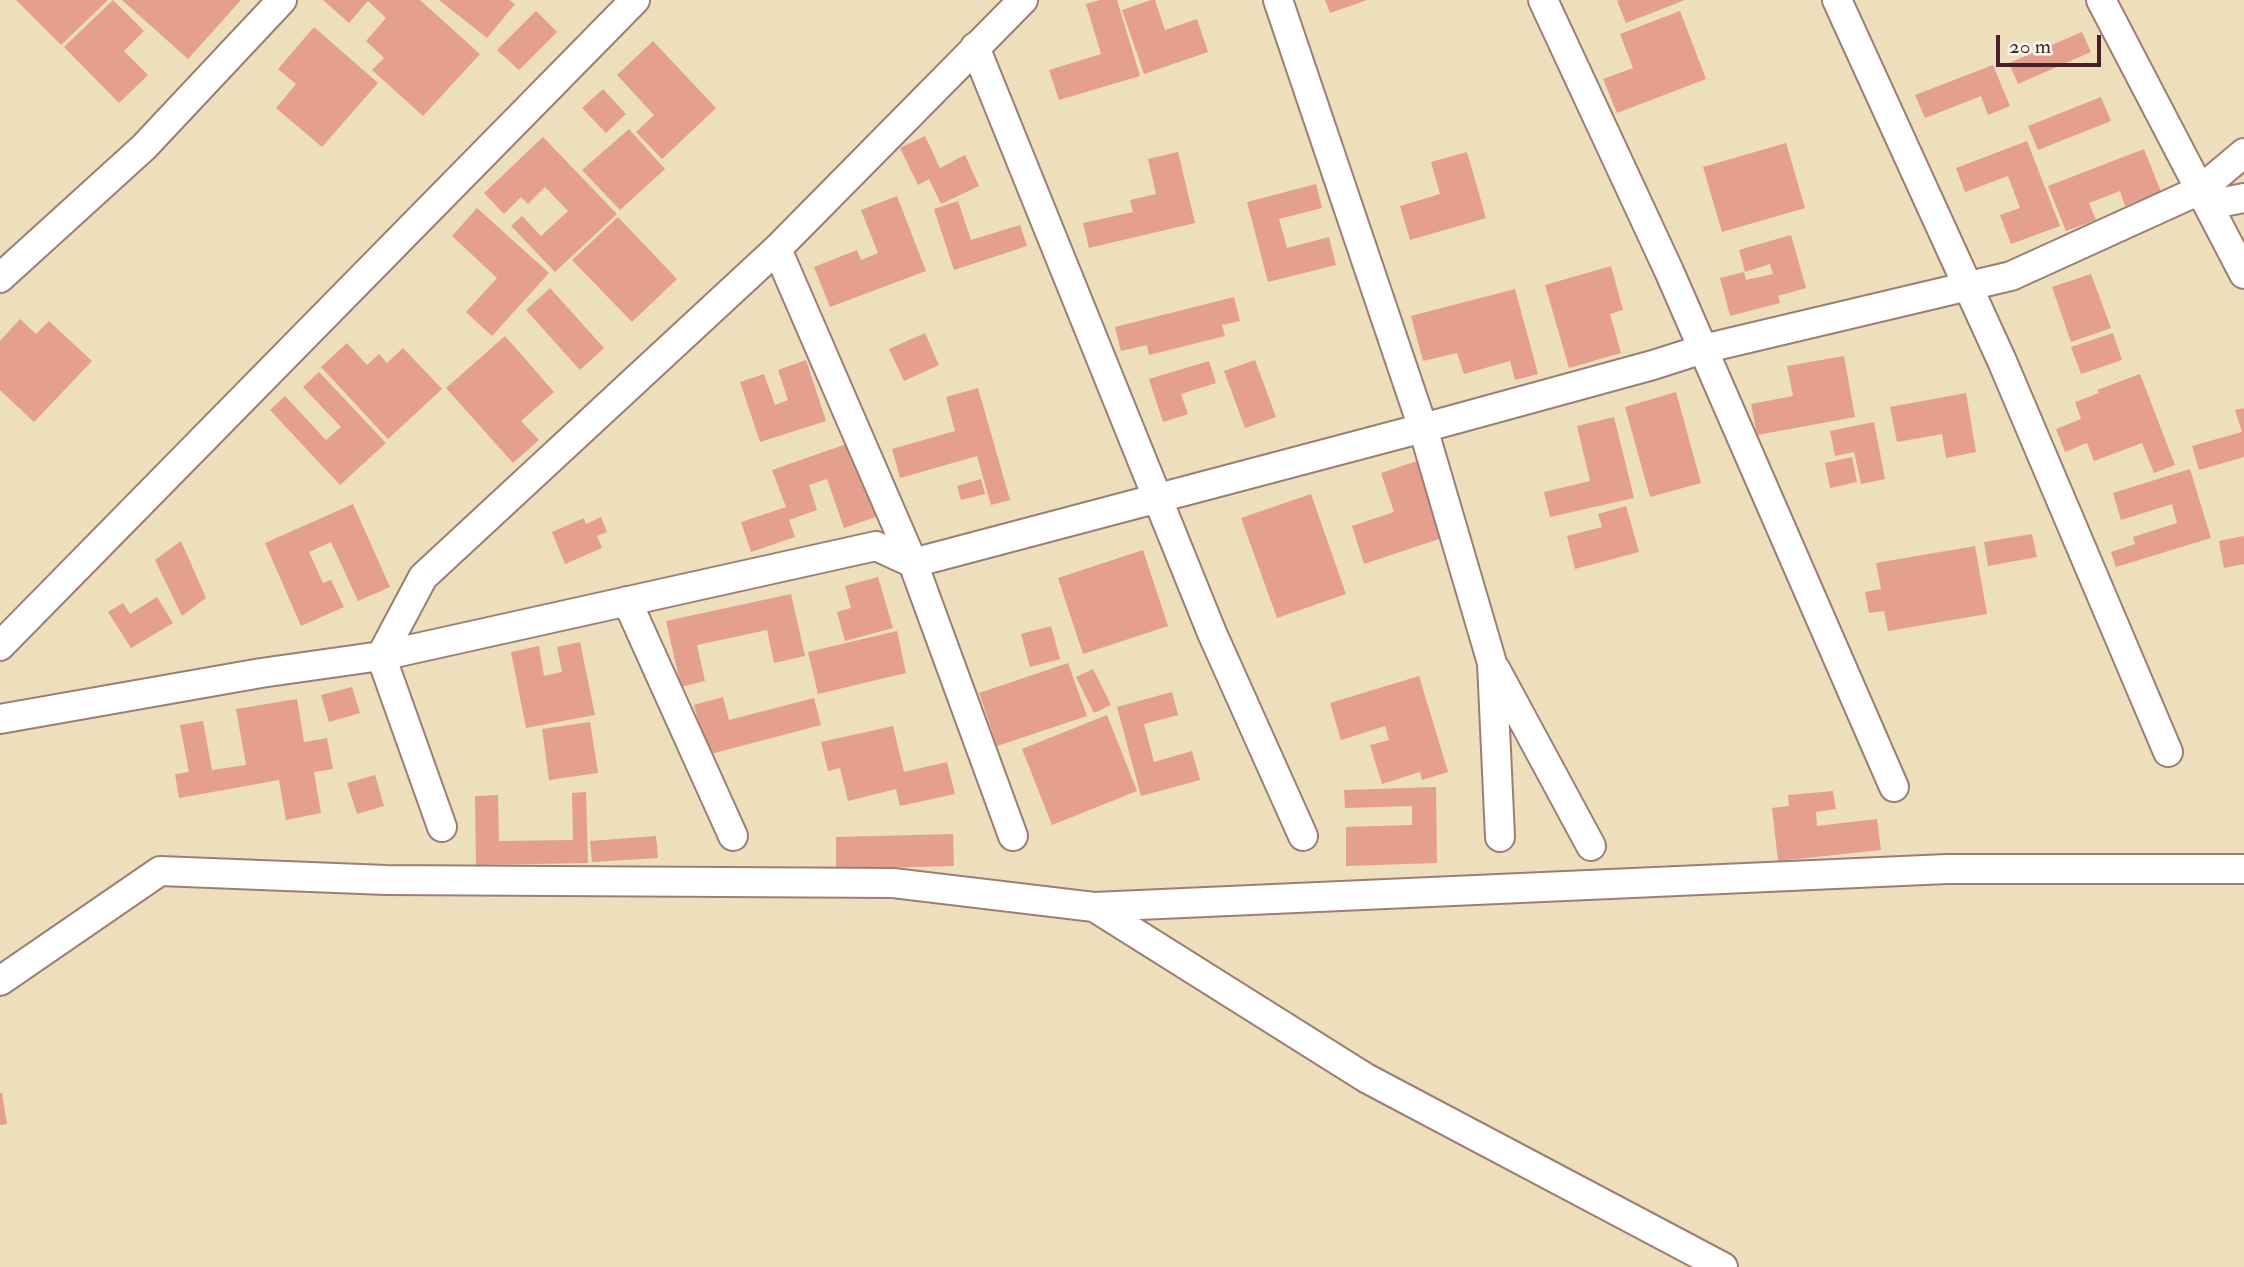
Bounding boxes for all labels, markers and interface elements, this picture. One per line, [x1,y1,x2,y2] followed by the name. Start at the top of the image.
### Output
[1999,21,2104,65] scale bar
[2009,33,2051,60] text: 20 m

